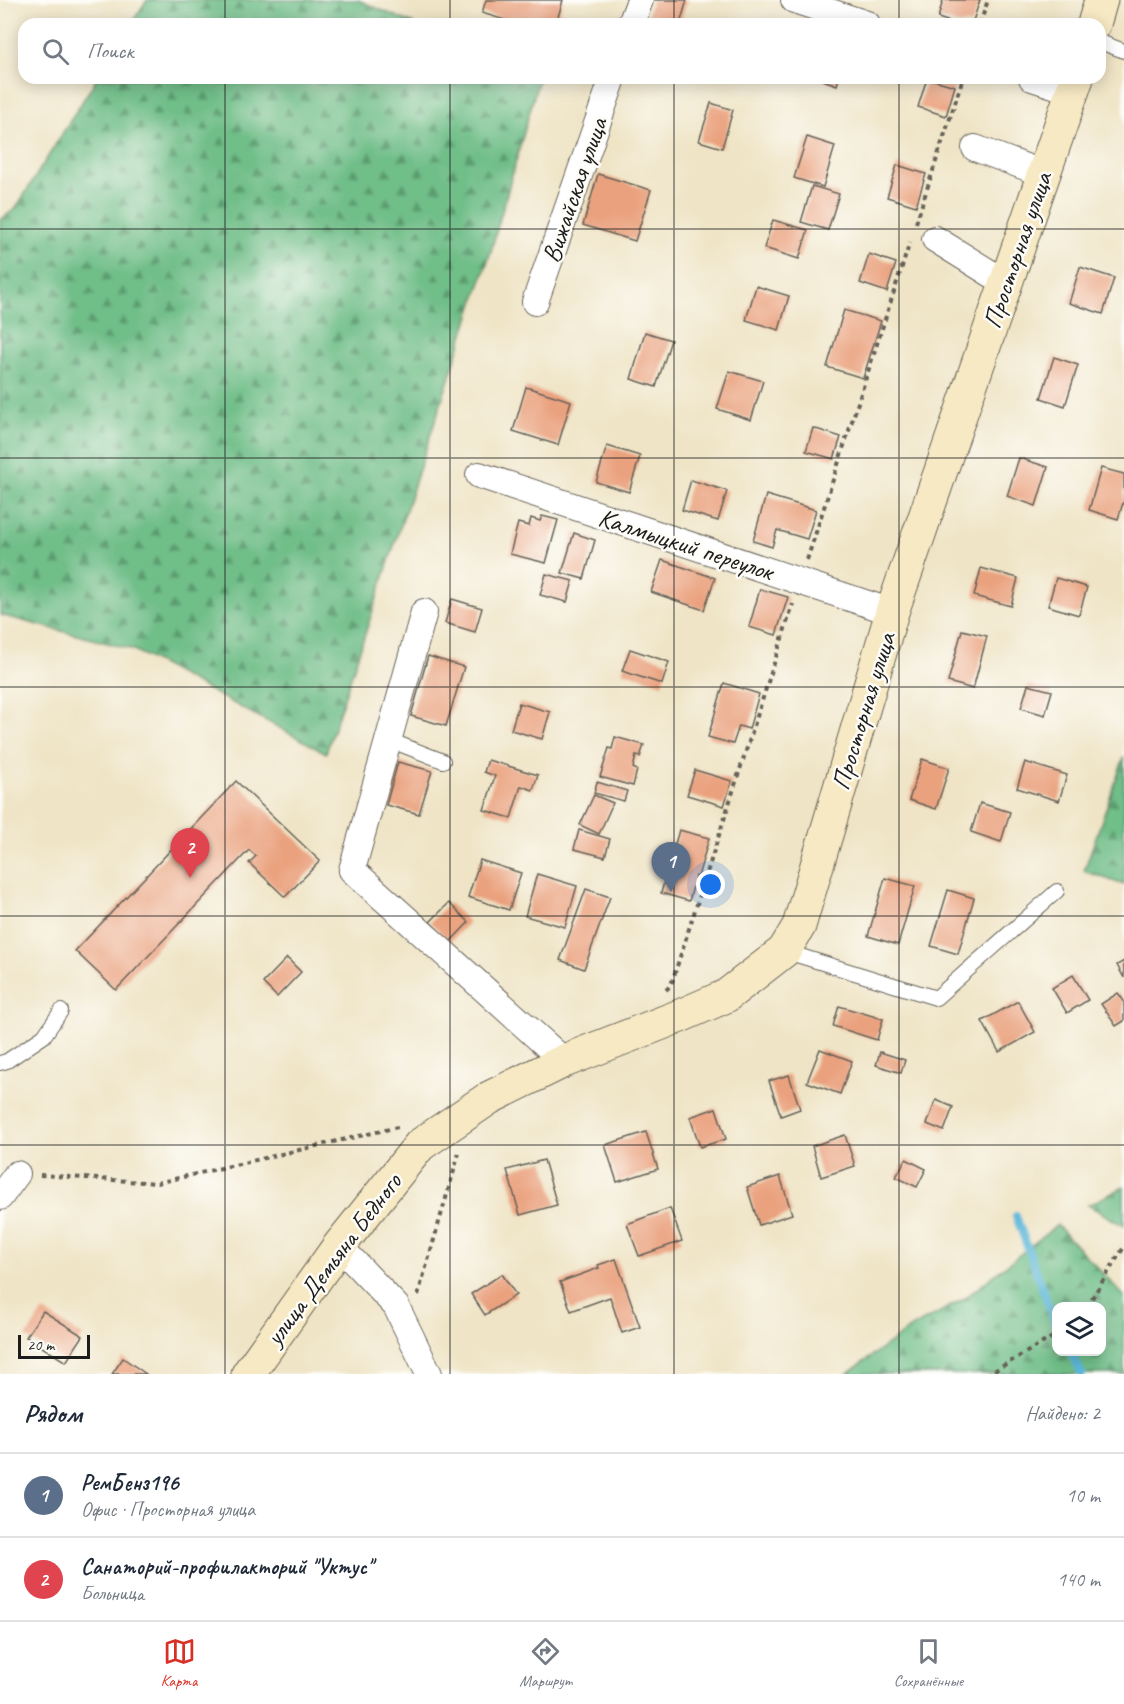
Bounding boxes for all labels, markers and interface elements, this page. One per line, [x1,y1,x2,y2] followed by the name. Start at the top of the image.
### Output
[18,18,1106,84] search box
[39,35,72,68] icon: search
[87,37,133,65] text: Поиск
[534,112,615,267] street label: Вижайская улица
[975,166,1060,333] street label: Просторная улица
[595,501,779,589] street label: Калмыцкий переулок
[824,627,904,794] street label: Просторная улица
[170,828,210,878] pin: 2
[652,842,690,892] pin: 1
[696,870,725,899] your location
[257,1165,410,1354] street label: улица Демьяна Бедного
[1052,1302,1106,1356] map controls
[1052,1302,1106,1356] button: layers
[18,1332,90,1360] scale bar
[27,1335,54,1355] text: 20 m
[24,1397,82,1430] text: Рядом
[1025,1401,1100,1426] text: Найдено: 2
[81,1469,179,1497] text: РемБенз196
[39,1483,48,1508] text: 1
[1066,1483,1100,1508] text: 10 m
[81,1497,255,1522] text: Офис · Просторная улица
[81,1553,372,1581] text: Санаторий-профилакторий "Уктус"
[39,1567,48,1592] text: 2
[1057,1567,1100,1592] text: 140 m
[81,1581,144,1606] text: Больница
[161,1635,197,1691] tab: Карта
[519,1635,572,1691] tab: Маршрут
[894,1635,963,1691] tab: Сохранённые

